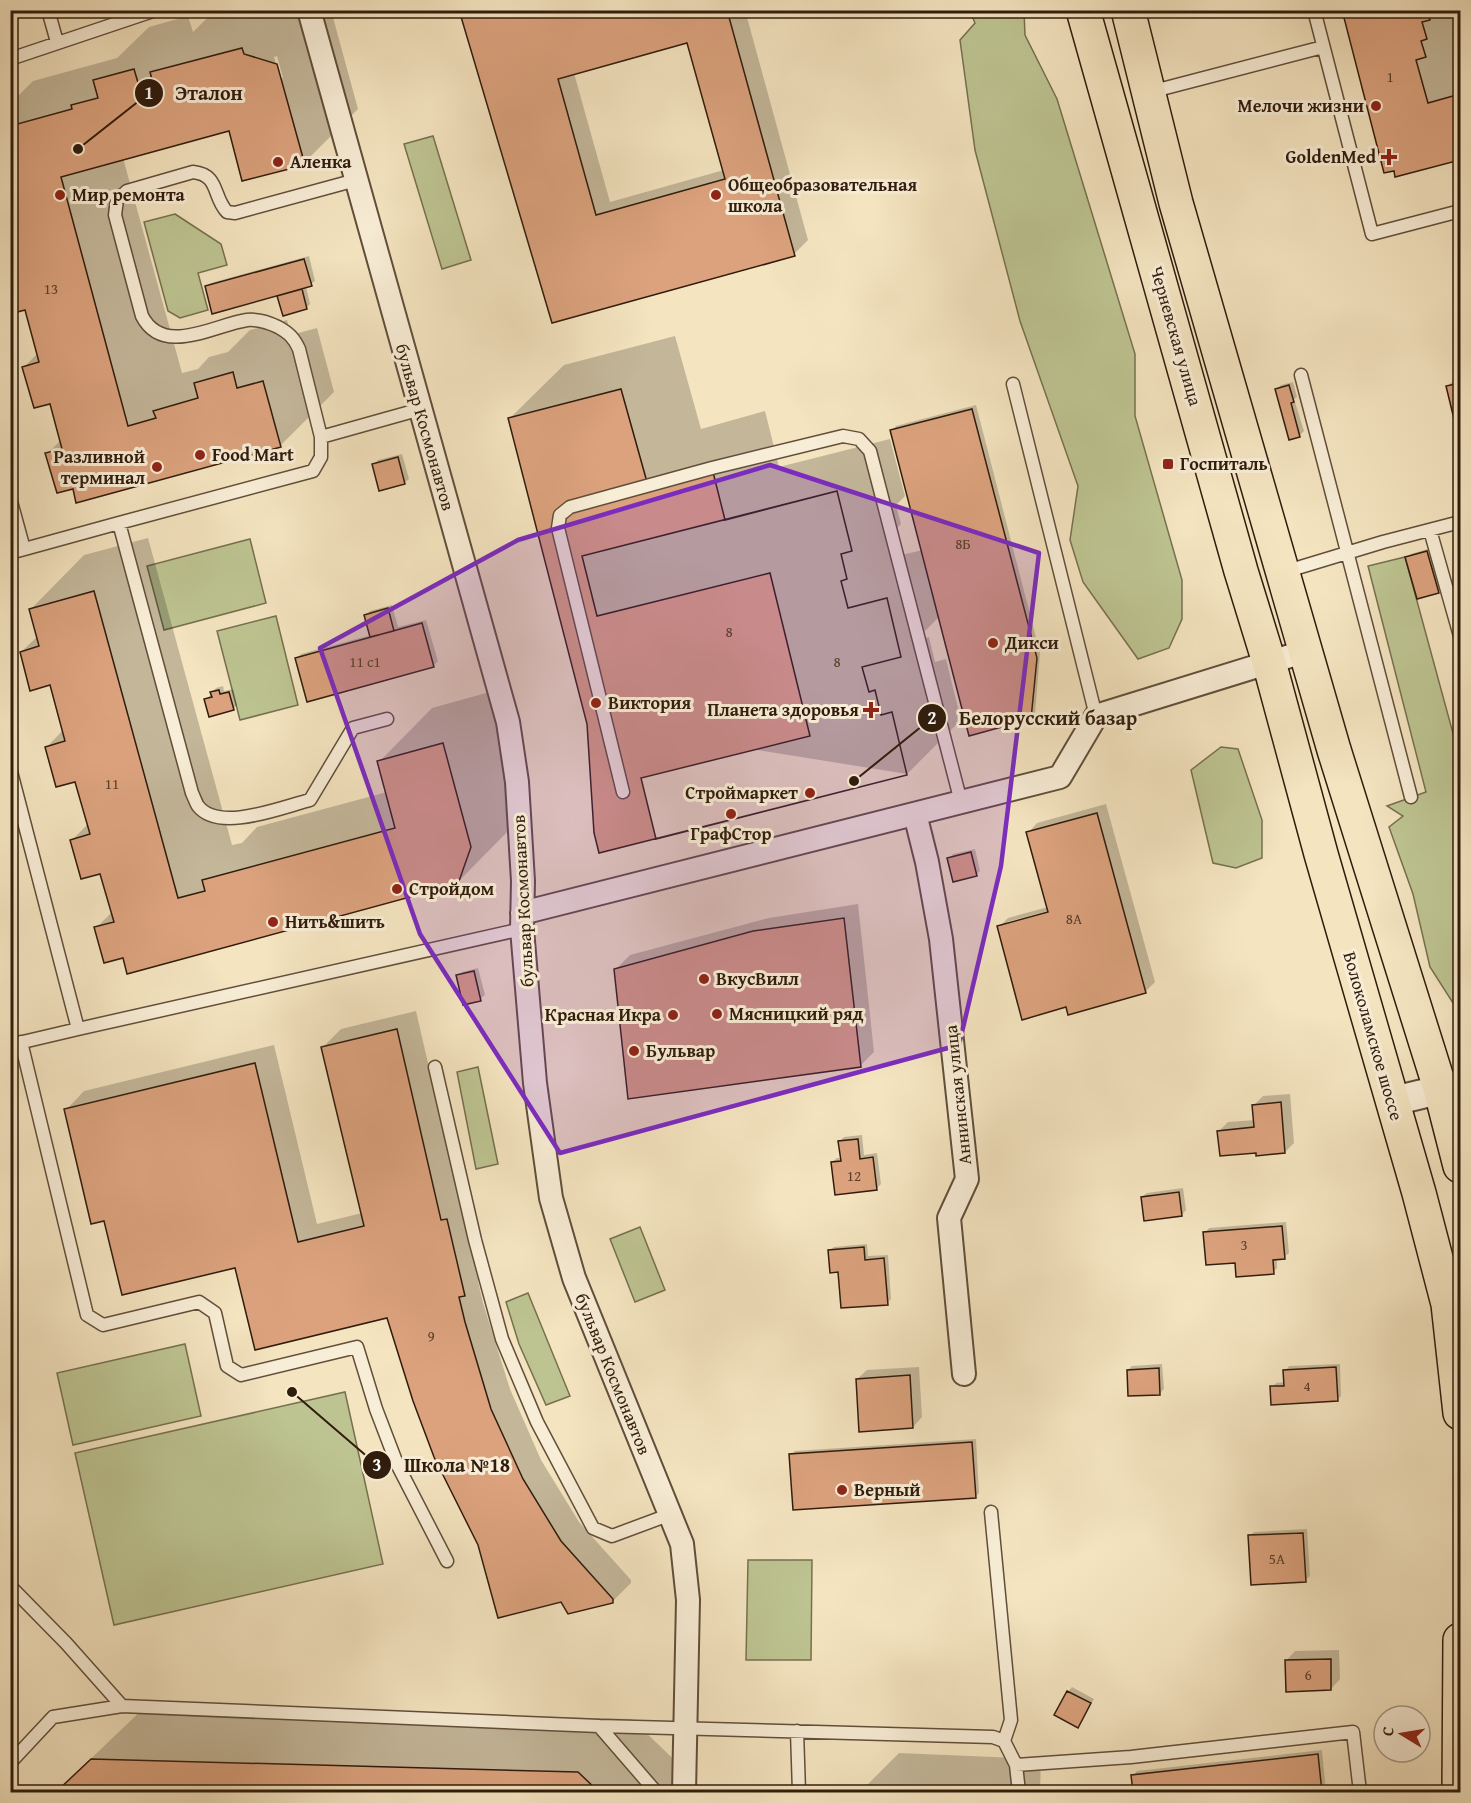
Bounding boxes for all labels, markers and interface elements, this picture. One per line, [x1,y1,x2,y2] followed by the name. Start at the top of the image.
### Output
[1386,66,1394,87] house number: 1
[134,74,255,112] callout: Эталон
[175,78,243,107] text: Эталон
[144,79,154,106] text: 1
[1238,92,1364,119] place label: Мелочи жизни
[1369,99,1383,113] marker: Мелочи жизни
[1285,143,1377,170] place label: GoldenMed
[290,148,352,175] place label: Аленка
[1380,148,1398,166] marker: GoldenMed
[271,155,285,169] marker: Аленка
[728,171,917,219] place label: Общеобразовательная школа
[72,181,186,208] place label: Мир ремонта
[53,188,67,202] marker: Мир ремонта
[709,188,723,202] marker: Общеобразовательная школа
[1144,263,1209,409] street label: Черневская улица
[44,278,58,299] house number: 13
[389,340,462,514] street label: бульвар Космонавтов
[212,441,294,468] place label: Food Mart
[54,443,145,491] place label: Разливной терминал
[193,448,207,462] marker: Food Mart
[1180,450,1268,477] place label: Госпиталь
[1161,457,1175,471] marker: Госпиталь
[150,460,164,474] marker: Разливной терминал
[955,533,971,554] house number: 8Б
[725,621,733,642] house number: 8
[1004,629,1059,656] place label: Дикси
[986,636,1000,650] marker: Дикси
[349,651,381,672] house number: 11 с1
[833,651,841,672] house number: 8
[608,689,691,716] place label: Виктория
[589,696,603,710] marker: Виктория
[707,696,859,723] place label: Планета здоровья
[917,699,1149,737] callout: Белорусский базар
[864,703,878,717] marker: Планета здоровья
[959,703,1137,732] text: Белорусский базар
[927,704,937,731] text: 2
[105,773,119,794] house number: 11
[685,779,798,806] place label: Строймаркет
[803,786,817,800] marker: Строймаркет
[724,807,738,821] marker: ГрафСтор
[504,814,540,988] street label: бульвар Космонавтов
[691,820,771,847] place label: ГрафСтор
[409,875,495,902] place label: Стройдом
[390,882,404,896] marker: Стройдом
[285,908,385,935] place label: Нить&шить
[1066,908,1082,929] house number: 8А
[266,915,280,929] marker: Нить&шить
[1336,948,1411,1124] street label: Волоколамское шоссе
[716,965,799,992] place label: ВкусВилл
[697,972,711,986] marker: ВкусВилл
[729,1000,864,1027] place label: Мясницкий ряд
[545,1001,662,1028] place label: Красная Икра
[710,1007,724,1021] marker: Мясницкий ряд
[666,1008,680,1022] marker: Красная Икра
[937,1023,978,1166] street label: Аннинская улица
[646,1037,715,1064] place label: Бульвар
[627,1044,641,1058] marker: Бульвар
[847,1165,861,1186] house number: 12
[1240,1234,1248,1255] house number: 3
[569,1289,658,1459] street label: бульвар Космонавтов
[427,1325,435,1346] house number: 9
[1303,1375,1311,1396] house number: 4
[362,1446,522,1484] callout: Школа №18
[404,1450,510,1479] text: Школа №18
[372,1451,382,1478] text: 3
[854,1476,920,1503] place label: Верный
[835,1483,849,1497] marker: Верный
[1269,1548,1285,1569] house number: 5А
[1304,1664,1312,1685] house number: 6
[1372,1704,1432,1764] north arrow
[1375,1724,1400,1738] text: С

